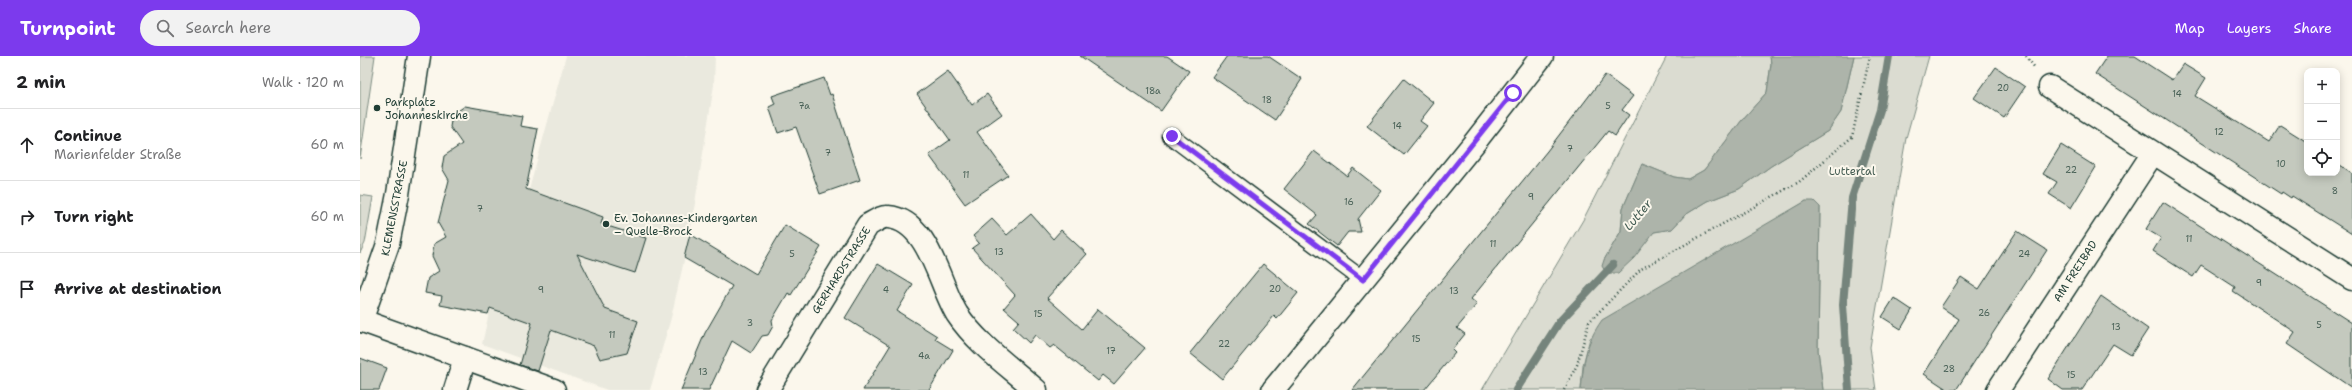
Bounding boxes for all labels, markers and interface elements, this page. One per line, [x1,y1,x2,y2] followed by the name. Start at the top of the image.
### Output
[140,10,420,46] search box
[20,16,116,41] text: Turnpoint
[154,17,176,39] icon: search
[186,18,271,38] text: Search here
[2175,19,2205,37] text: Map
[2227,19,2271,37] text: Layers
[2293,19,2332,37] text: Share
[2304,68,2340,176] map controls
[2304,68,2340,104] button: +
[16,71,66,93] text: 2 min
[262,74,344,91] text: Walk · 120 m
[1997,82,2009,94] house number: 20
[1504,84,1522,102] route start
[1145,85,1161,97] house number: 18a
[2172,88,2182,100] house number: 14
[1262,94,1272,106] house number: 18
[385,95,468,123] place label: Parkplatz Johanneskirche
[798,100,810,112] house number: 7a
[1605,100,1611,112] house number: 5
[372,103,382,113] marker: Parkplatz Johanneskirche
[2304,104,2340,140] button: −
[1392,120,1402,132] house number: 14
[54,126,122,146] text: Continue
[2214,126,2224,138] house number: 12
[1163,127,1181,145] route end
[16,134,38,156] icon: ahead
[311,136,344,153] text: 60 m
[2304,140,2340,176] button: locate
[1567,143,1573,155] house number: 7
[54,146,182,163] text: Marienfelder Straße
[825,147,831,159] house number: 7
[2276,158,2286,170] house number: 10
[378,159,411,257] street label: KLEMENSSTRASSE
[1829,164,1876,179] park label: Luttertal
[2065,164,2077,176] house number: 22
[962,169,970,181] house number: 11
[2332,185,2338,197] house number: 8
[1528,191,1534,203] house number: 9
[1344,196,1354,208] house number: 16
[1620,196,1656,234] water label: Lutter
[477,203,483,215] house number: 7
[16,206,38,228] icon: right
[54,207,134,227] text: Turn right
[311,208,344,225] text: 60 m
[614,211,758,239] place label: Ev. Johannes-Kindergarten – Quelle-Brock
[601,219,611,229] marker: Ev. Johannes-Kindergarten – Quelle-Brock
[809,224,874,317] street label: GERHARDSTRASSE
[2185,233,2193,245] house number: 11
[1489,238,1497,250] house number: 11
[2050,238,2101,305] street label: AM FREIBAD
[994,246,1004,258] house number: 13
[789,248,795,260] house number: 5
[2018,248,2030,260] house number: 24
[2256,277,2262,289] house number: 9
[16,278,38,300] icon: arrive
[54,279,222,299] text: Arrive at destination
[1269,283,1281,295] house number: 20
[538,284,544,296] house number: 9
[883,284,889,296] house number: 4
[1449,285,1459,297] house number: 13
[1978,307,1990,319] house number: 26
[1033,308,1043,320] house number: 15
[747,317,753,329] house number: 3
[2316,319,2322,331] house number: 5
[2111,321,2121,333] house number: 13
[608,329,616,341] house number: 11
[1411,333,1421,345] house number: 15
[1218,338,1230,350] house number: 22
[1106,345,1116,357] house number: 17
[918,350,930,362] house number: 4a
[1943,363,1955,375] house number: 28
[698,366,708,378] house number: 13
[2066,369,2076,381] house number: 15

